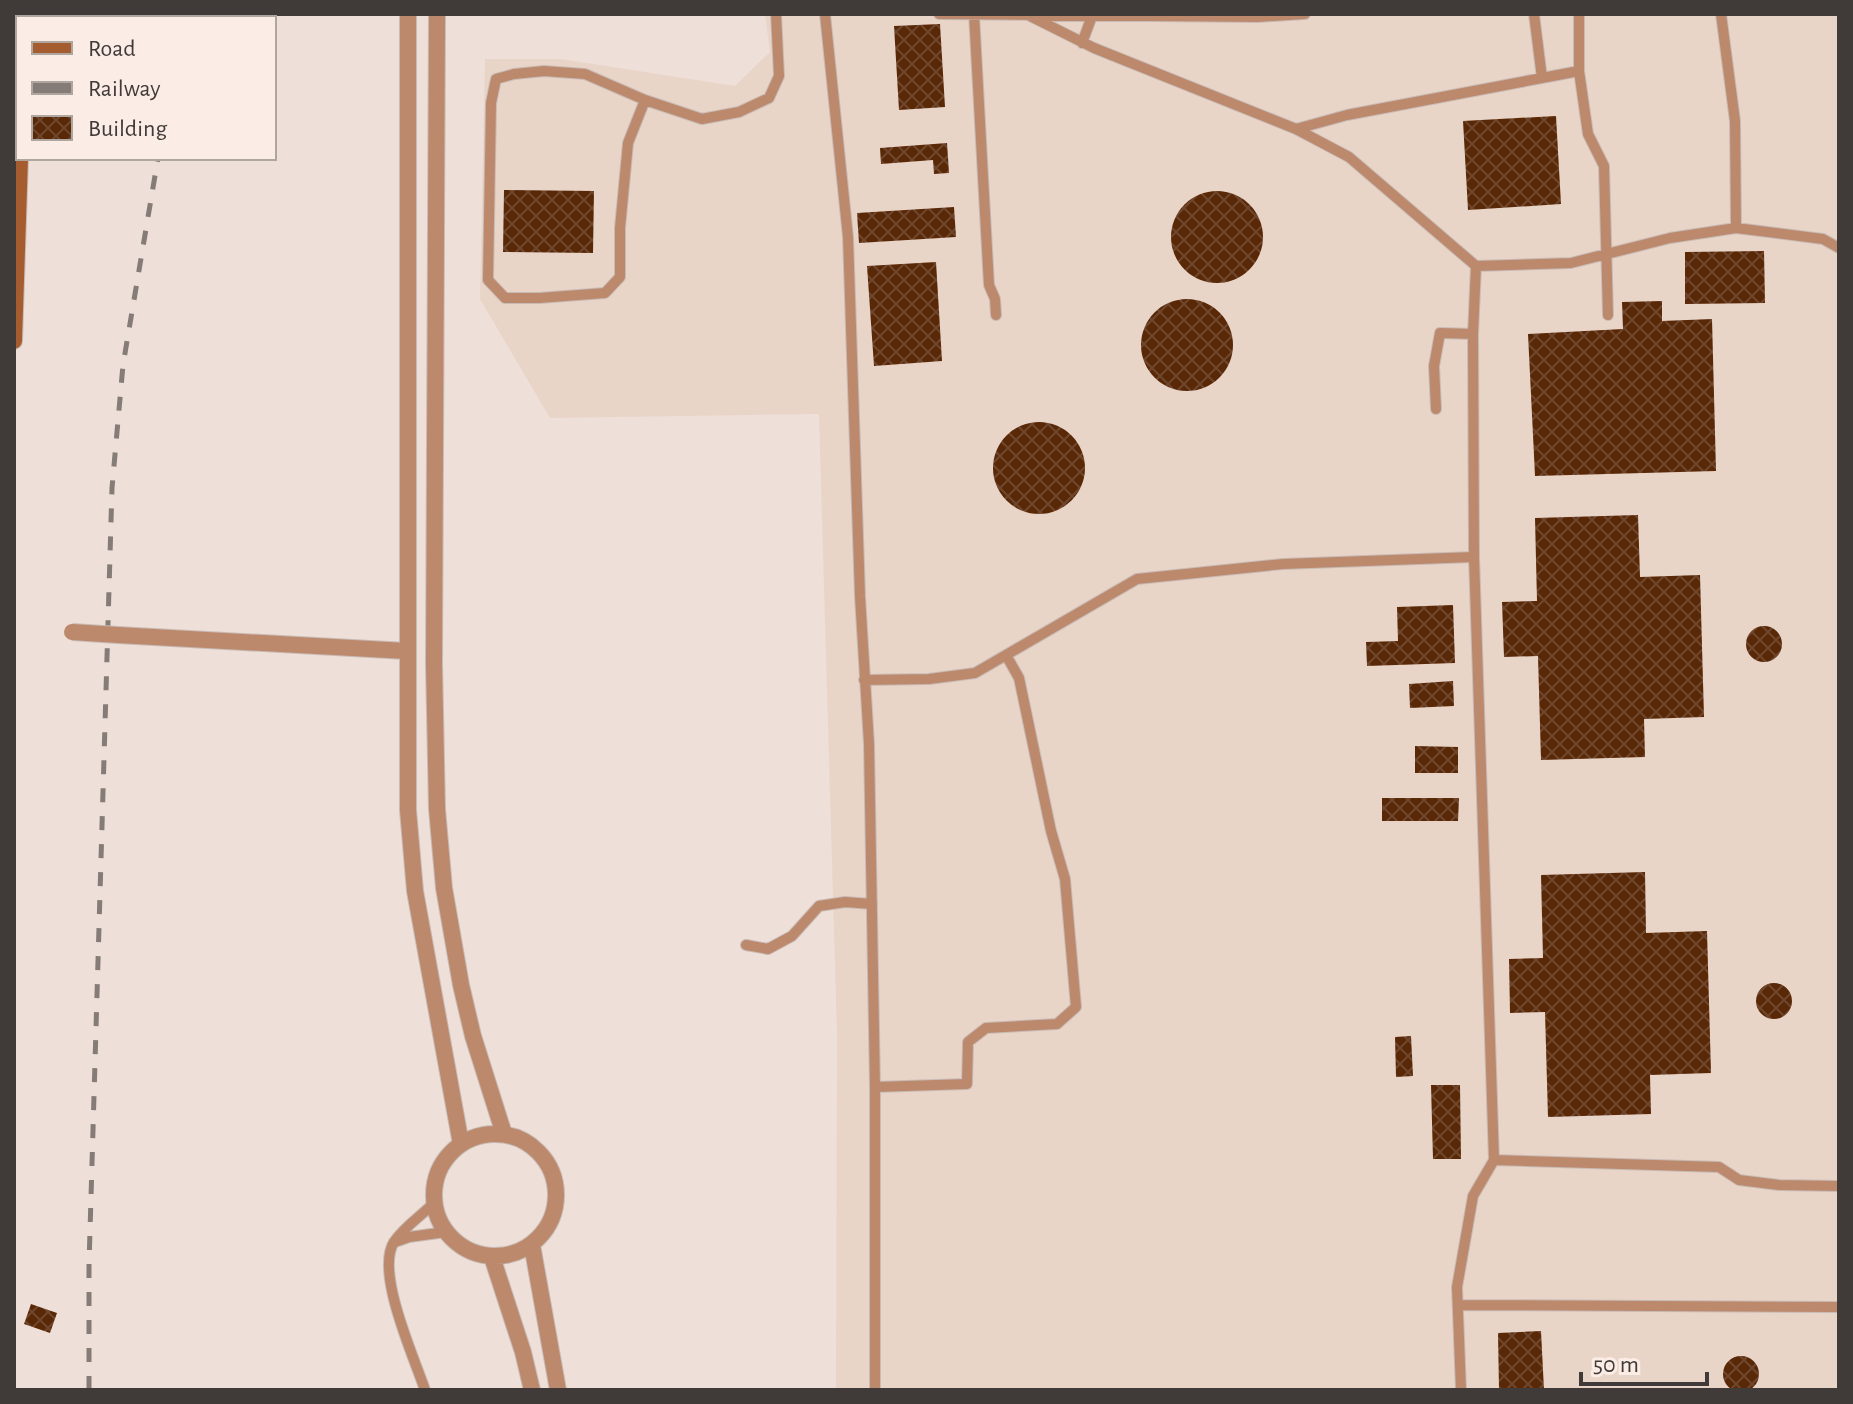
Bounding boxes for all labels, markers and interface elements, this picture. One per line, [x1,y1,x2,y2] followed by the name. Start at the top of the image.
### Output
[16,16,276,160] legend
[88,37,136,61] text: Road
[88,77,160,101] text: Railway
[88,117,167,141] text: Building
[1581,1336,1707,1386] scale bar
[1593,1353,1639,1377] text: 50 m

